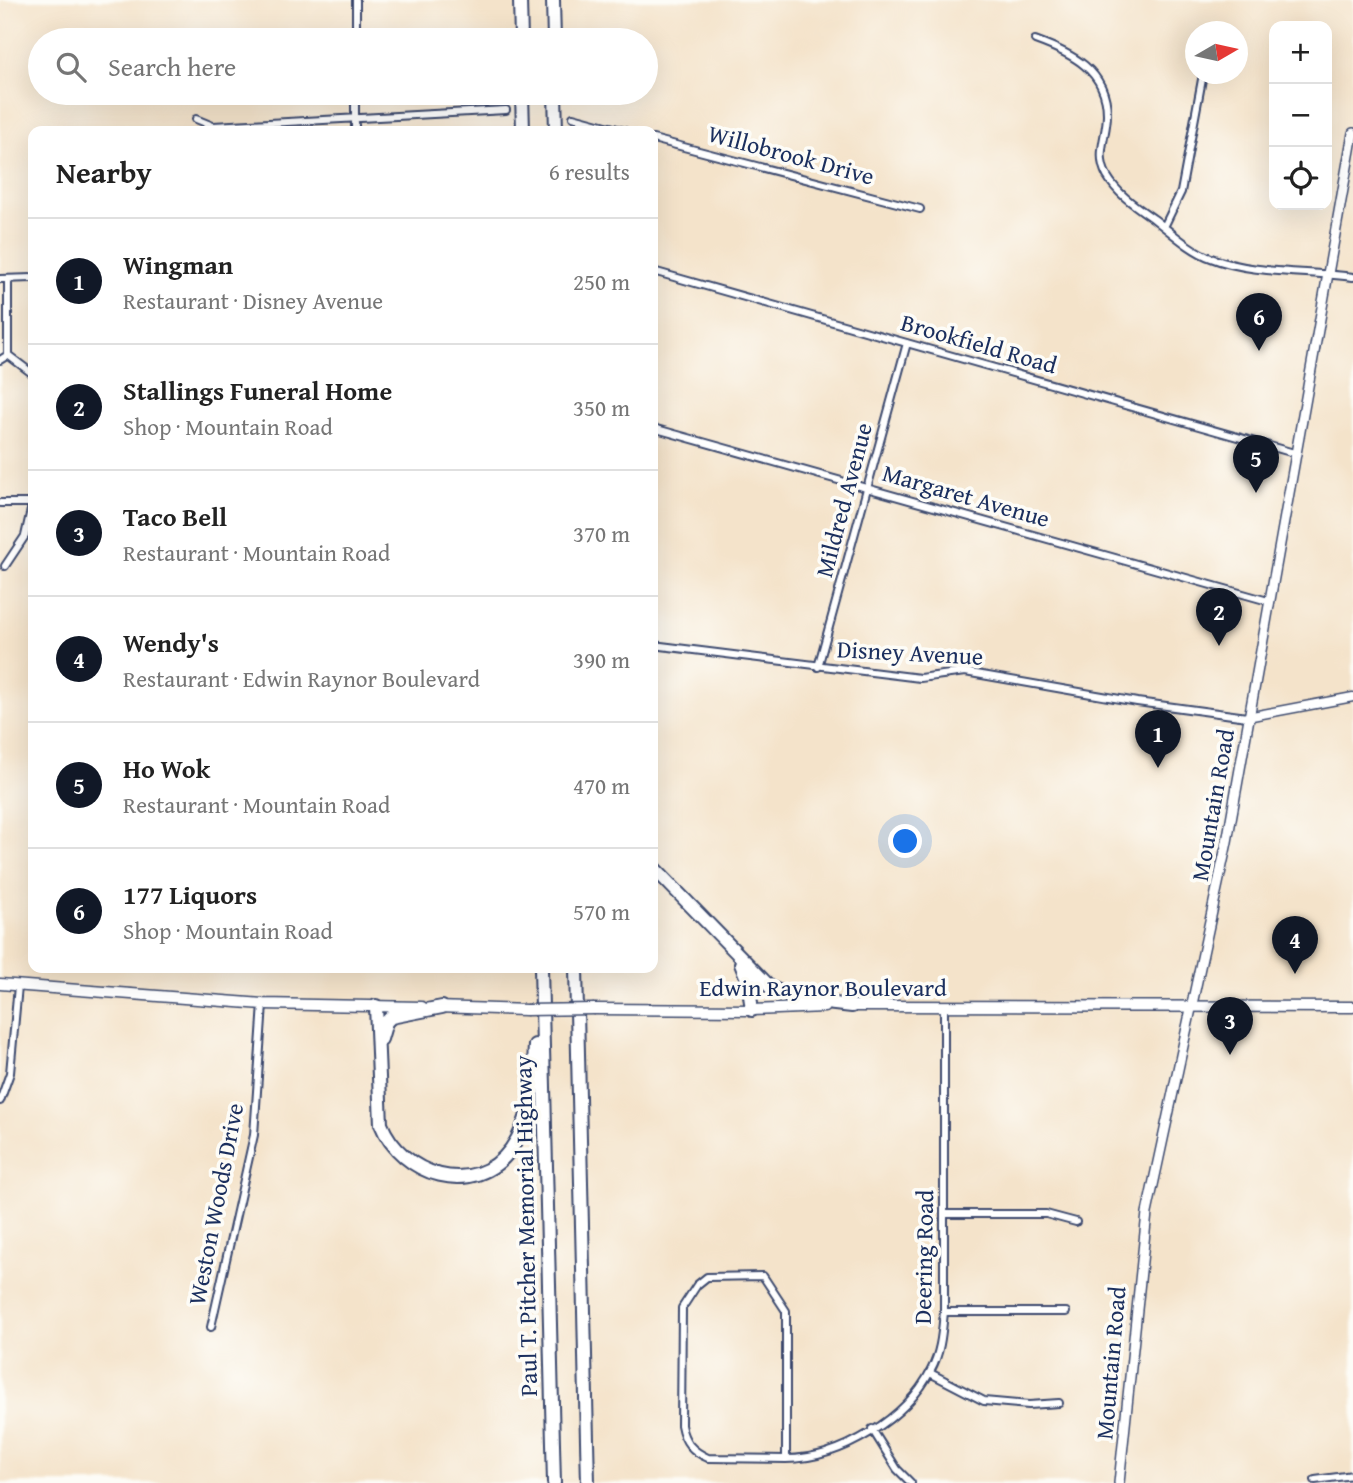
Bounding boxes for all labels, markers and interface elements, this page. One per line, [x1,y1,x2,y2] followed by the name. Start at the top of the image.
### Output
[1185,21,1248,84] north arrow
[1269,21,1332,210] map controls
[1269,21,1332,84] button: +
[28,28,658,105] search box
[108,47,236,86] text: Search here
[52,48,90,86] icon: search
[1269,84,1332,147] button: −
[704,116,878,194] street label: Willobrook Drive
[1269,147,1332,210] button: locate
[56,150,152,194] text: Nearby
[549,155,630,188] text: 6 results
[123,245,233,284] text: Wingman
[73,265,85,298] text: 1
[573,265,630,298] text: 250 m
[123,284,383,317] text: Restaurant · Disney Avenue
[1236,293,1282,351] pin: 6
[897,305,1061,383] street label: Brookfield Road
[123,371,392,410] text: Stallings Funeral Home
[73,391,85,424] text: 2
[573,391,630,424] text: 350 m
[123,410,333,443] text: Shop · Mountain Road
[806,419,881,581] street label: Mildred Avenue
[1233,435,1279,493] pin: 5
[878,455,1054,536] street label: Margaret Avenue
[123,497,227,536] text: Taco Bell
[73,517,85,550] text: 3
[573,517,630,550] text: 370 m
[123,536,390,569] text: Restaurant · Mountain Road
[1196,588,1242,646] pin: 2
[123,623,219,662] text: Wendy's
[836,631,984,674] street label: Disney Avenue
[73,643,85,676] text: 4
[573,643,630,676] text: 390 m
[123,662,480,695] text: Restaurant · Edwin Raynor Boulevard
[1135,710,1181,768] pin: 1
[1182,726,1243,884] street label: Mountain Road
[123,749,210,788] text: Ho Wok
[73,769,85,802] text: 5
[573,769,630,802] text: 470 m
[123,788,390,821] text: Restaurant · Mountain Road
[888,824,922,858] your location
[123,875,257,914] text: 177 Liquors
[73,895,85,928] text: 6
[573,895,630,928] text: 570 m
[123,914,333,947] text: Shop · Mountain Road
[1272,916,1318,974] pin: 4
[699,970,947,1005] street label: Edwin Raynor Boulevard
[1207,997,1253,1055] pin: 3
[505,1055,546,1397] street label: Paul T. Pitcher Memorial Highway
[179,1100,252,1308] street label: Weston Woods Drive
[905,1189,942,1325] street label: Deering Road
[1086,1285,1135,1441] street label: Mountain Road

